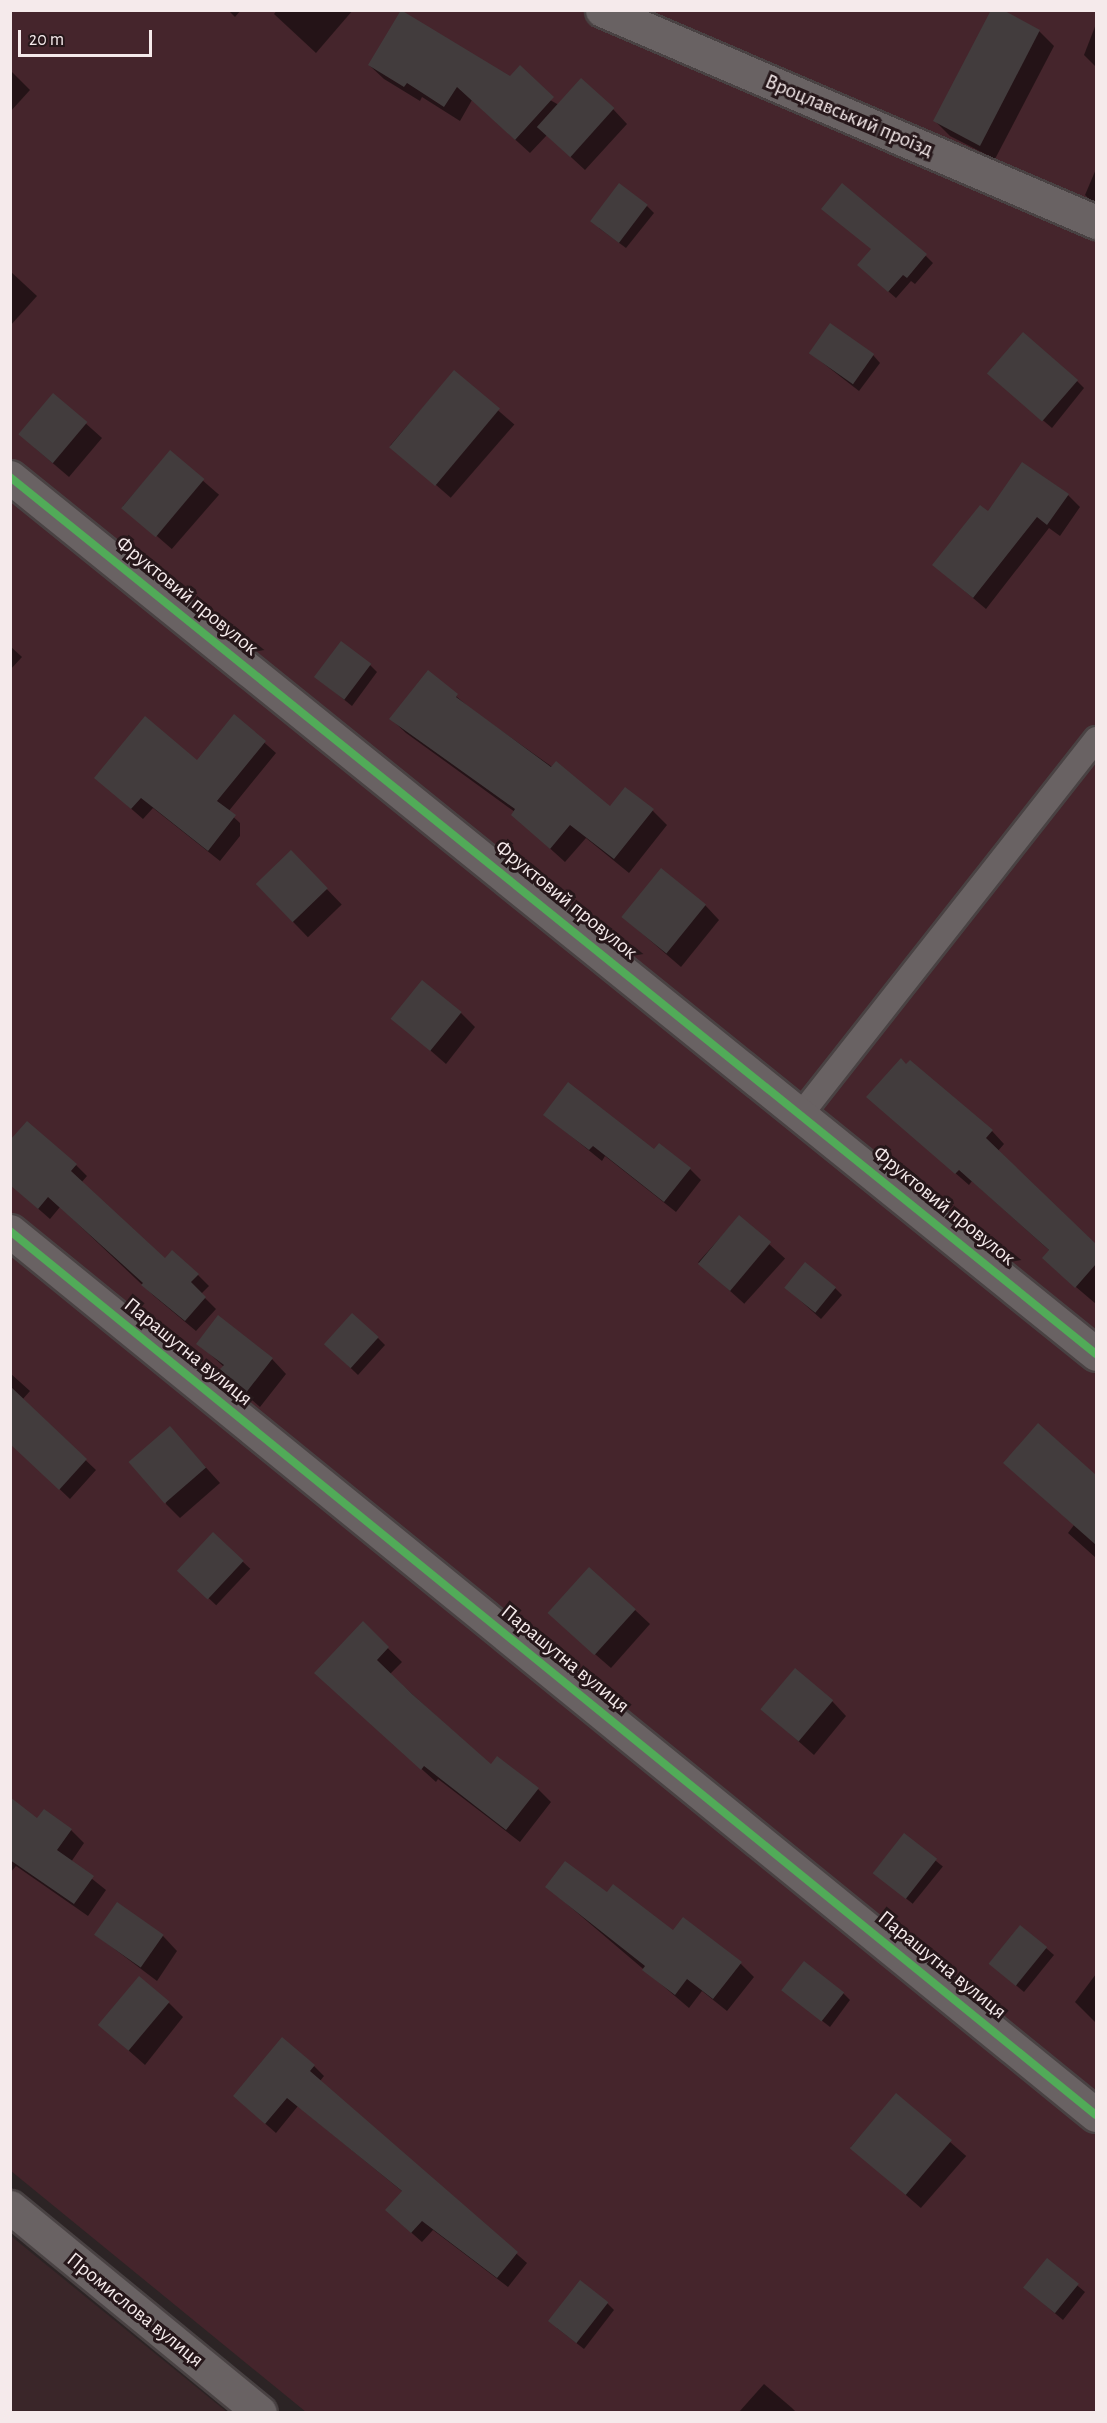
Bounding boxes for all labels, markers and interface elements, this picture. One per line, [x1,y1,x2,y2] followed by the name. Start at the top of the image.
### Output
[21,18,154,56] scale bar
[29,31,64,49] text: 20 m
[761,69,937,163] street label: Вроцлавський проїзд
[111,531,263,661] street label: Фруктовий провулок
[490,835,642,965] street label: Фруктовий провулок
[868,1141,1020,1271] street label: Фруктовий провулок
[119,1292,257,1412] street label: Парашутна вулиця
[496,1599,634,1719] street label: Парашутна вулиця
[873,1905,1011,2025] street label: Парашутна вулиця
[61,2247,209,2373] street label: Промислова вулиця

